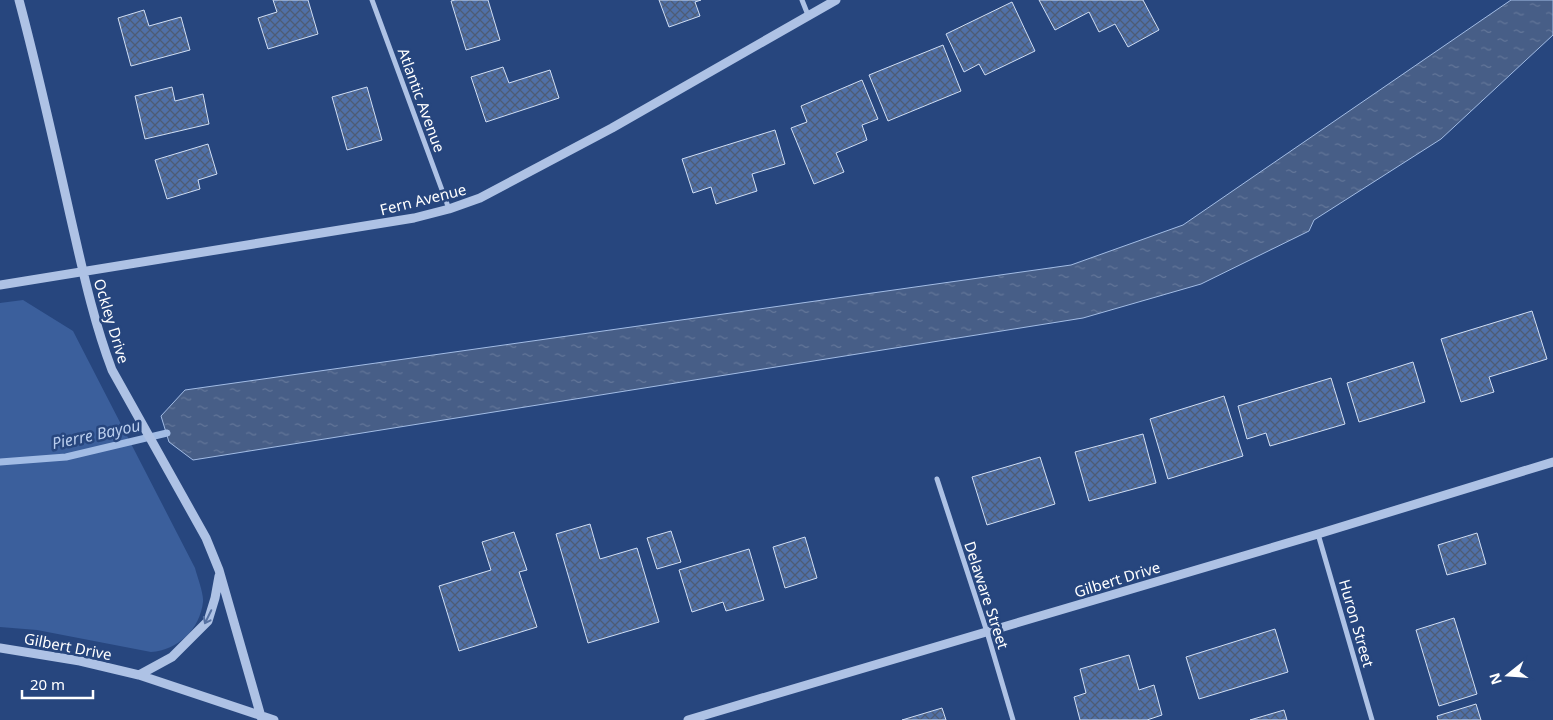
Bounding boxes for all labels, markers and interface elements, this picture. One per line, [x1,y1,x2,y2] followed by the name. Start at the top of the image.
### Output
[394,45,450,155] street label: Atlantic Avenue
[378,179,468,219] street label: Fern Avenue
[90,276,134,366] street label: Ockley Drive
[50,414,142,454] water label: Pierre Bayou
[960,539,1014,652] street label: Delaware Street
[1072,556,1162,602] street label: Gilbert Drive
[1335,577,1379,670] street label: Huron Street
[203,610,213,625] one-way arrow
[22,628,114,664] street label: Gilbert Drive
[1483,650,1533,700] north arrow
[22,668,94,700] scale bar
[1484,671,1506,687] text: N
[30,674,65,694] text: 20 m

